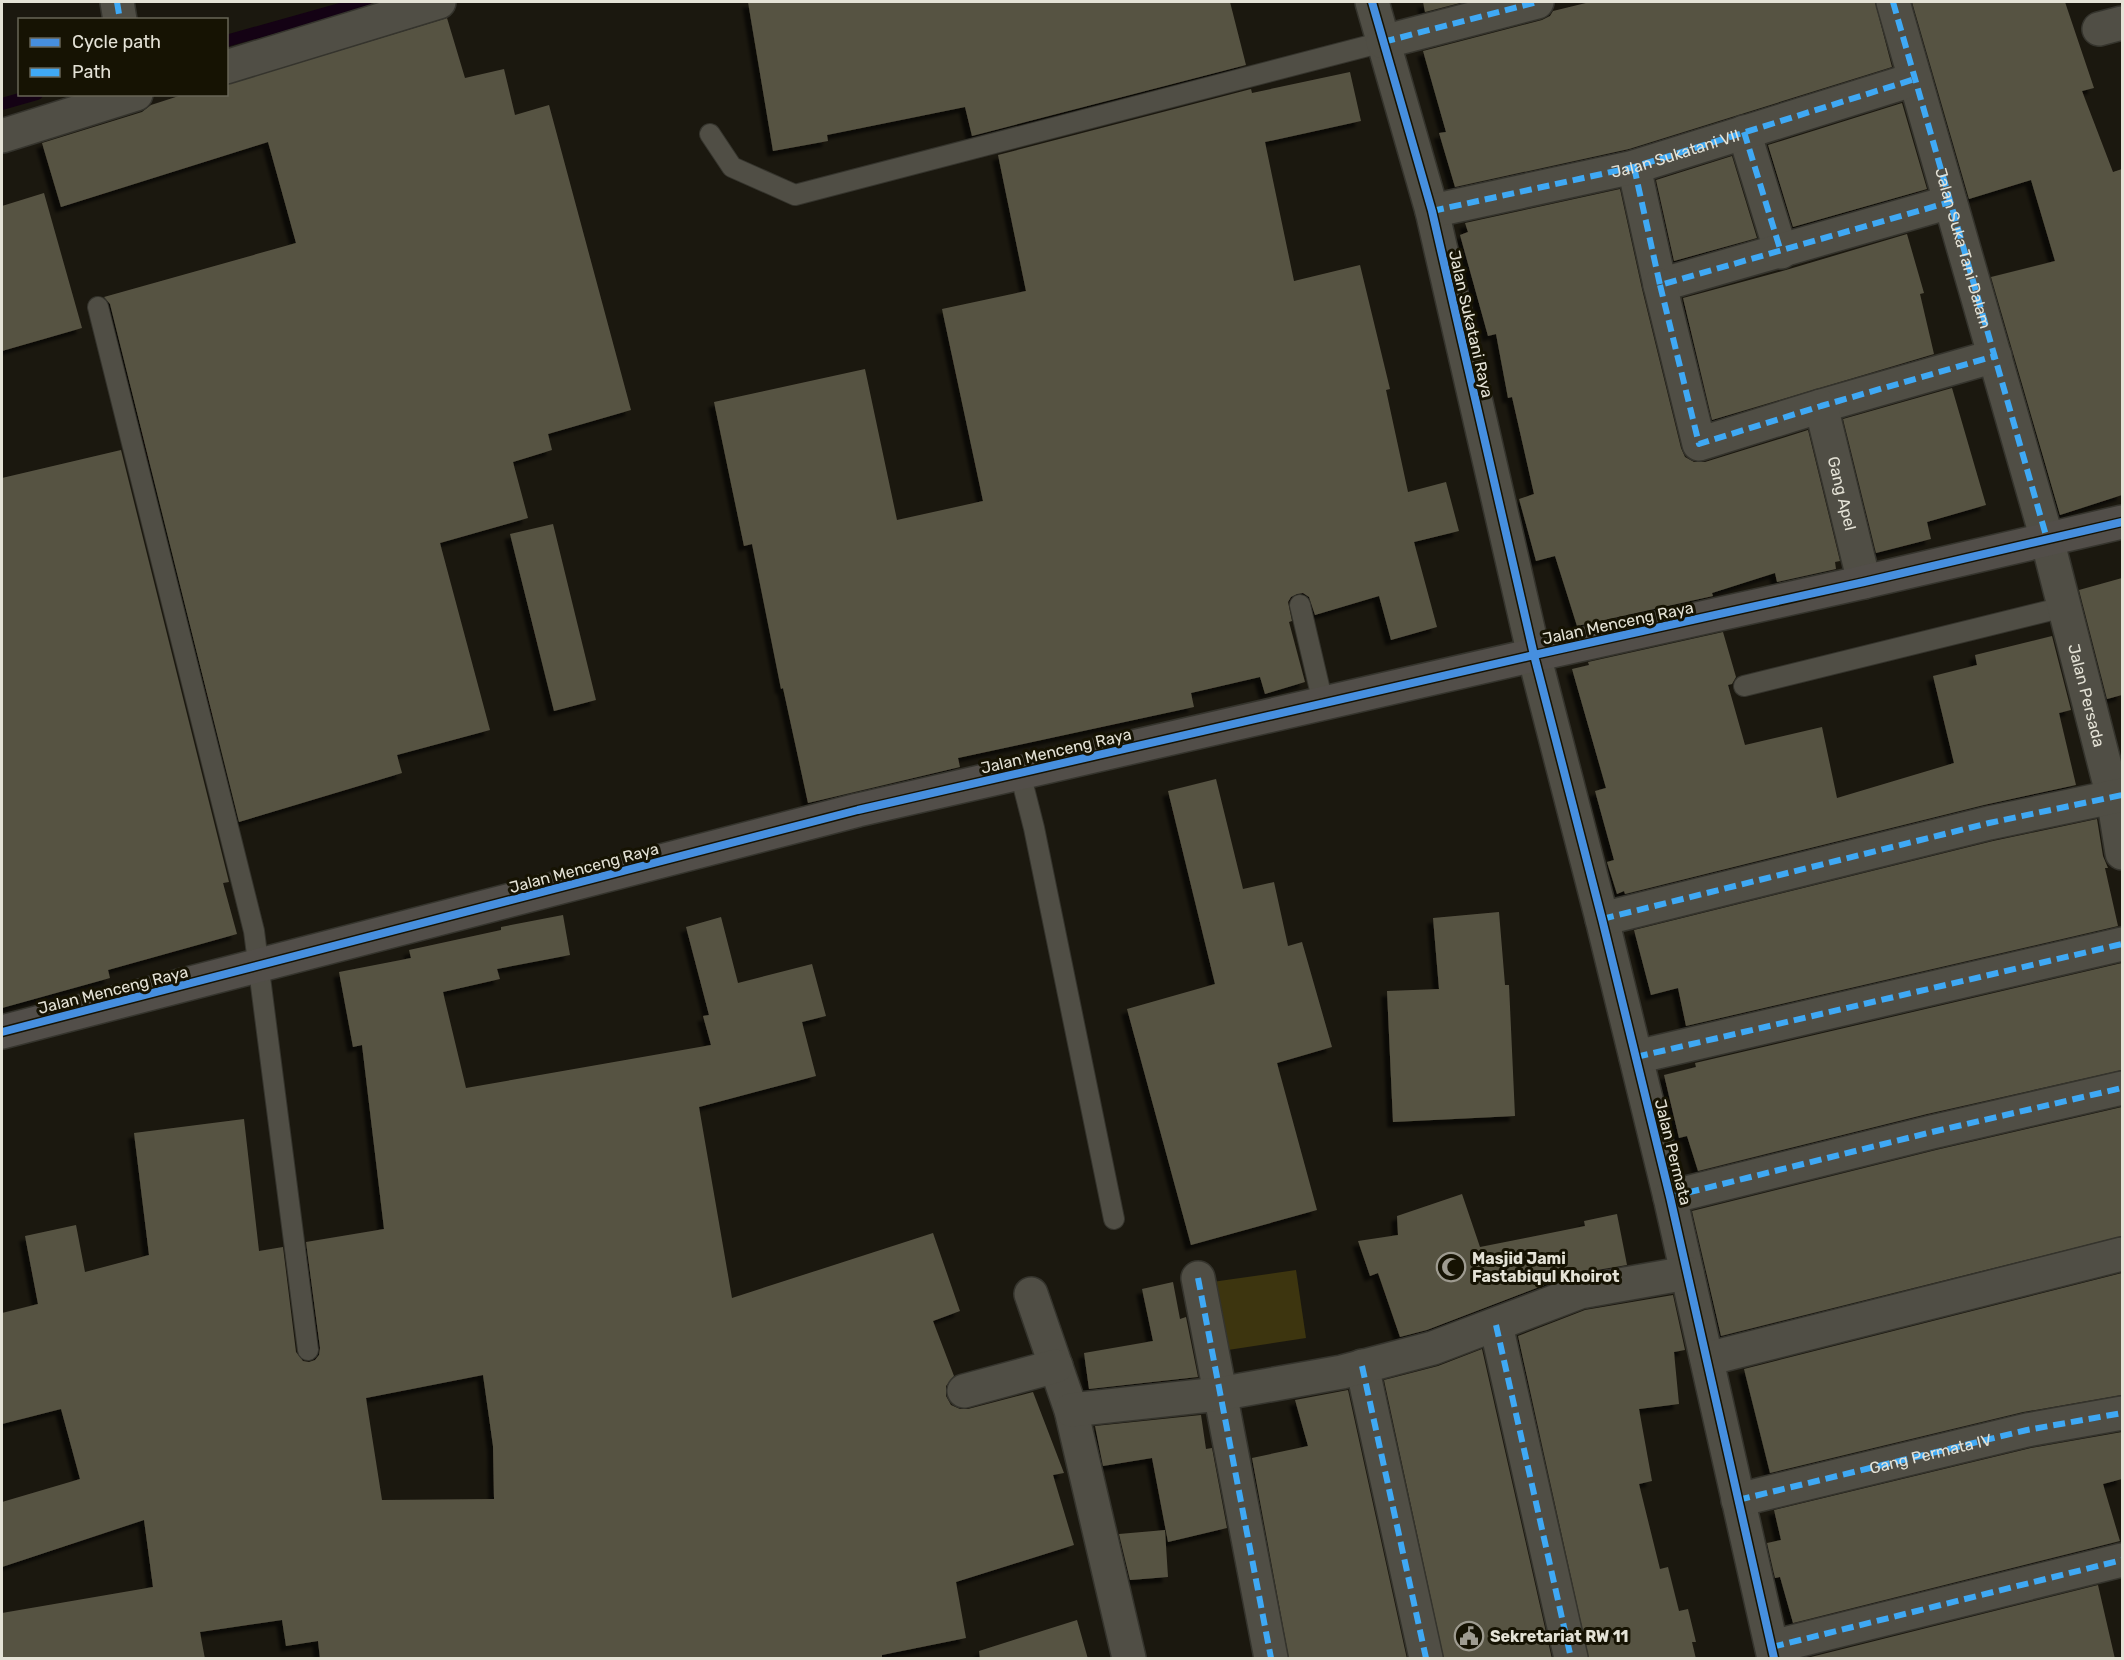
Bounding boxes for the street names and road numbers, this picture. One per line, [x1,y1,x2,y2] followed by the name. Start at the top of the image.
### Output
[1609,125,1742,181] street label: Jalan Sukatani VII
[1932,166,1996,331] street label: Jalan Suka Tani Dalam
[1445,248,1497,400] street label: Jalan Sukatani Raya
[1824,454,1861,532] street label: Gang Apel
[1541,598,1695,648] street label: Jalan Menceng Raya
[2065,642,2109,749] street label: Jalan Persada
[979,724,1133,778] street label: Jalan Menceng Raya
[507,839,661,897] street label: Jalan Menceng Raya
[36,962,190,1018] street label: Jalan Menceng Raya
[1651,1097,1695,1207] street label: Jalan Permata
[1867,1429,1993,1477] street label: Gang Permata IV

